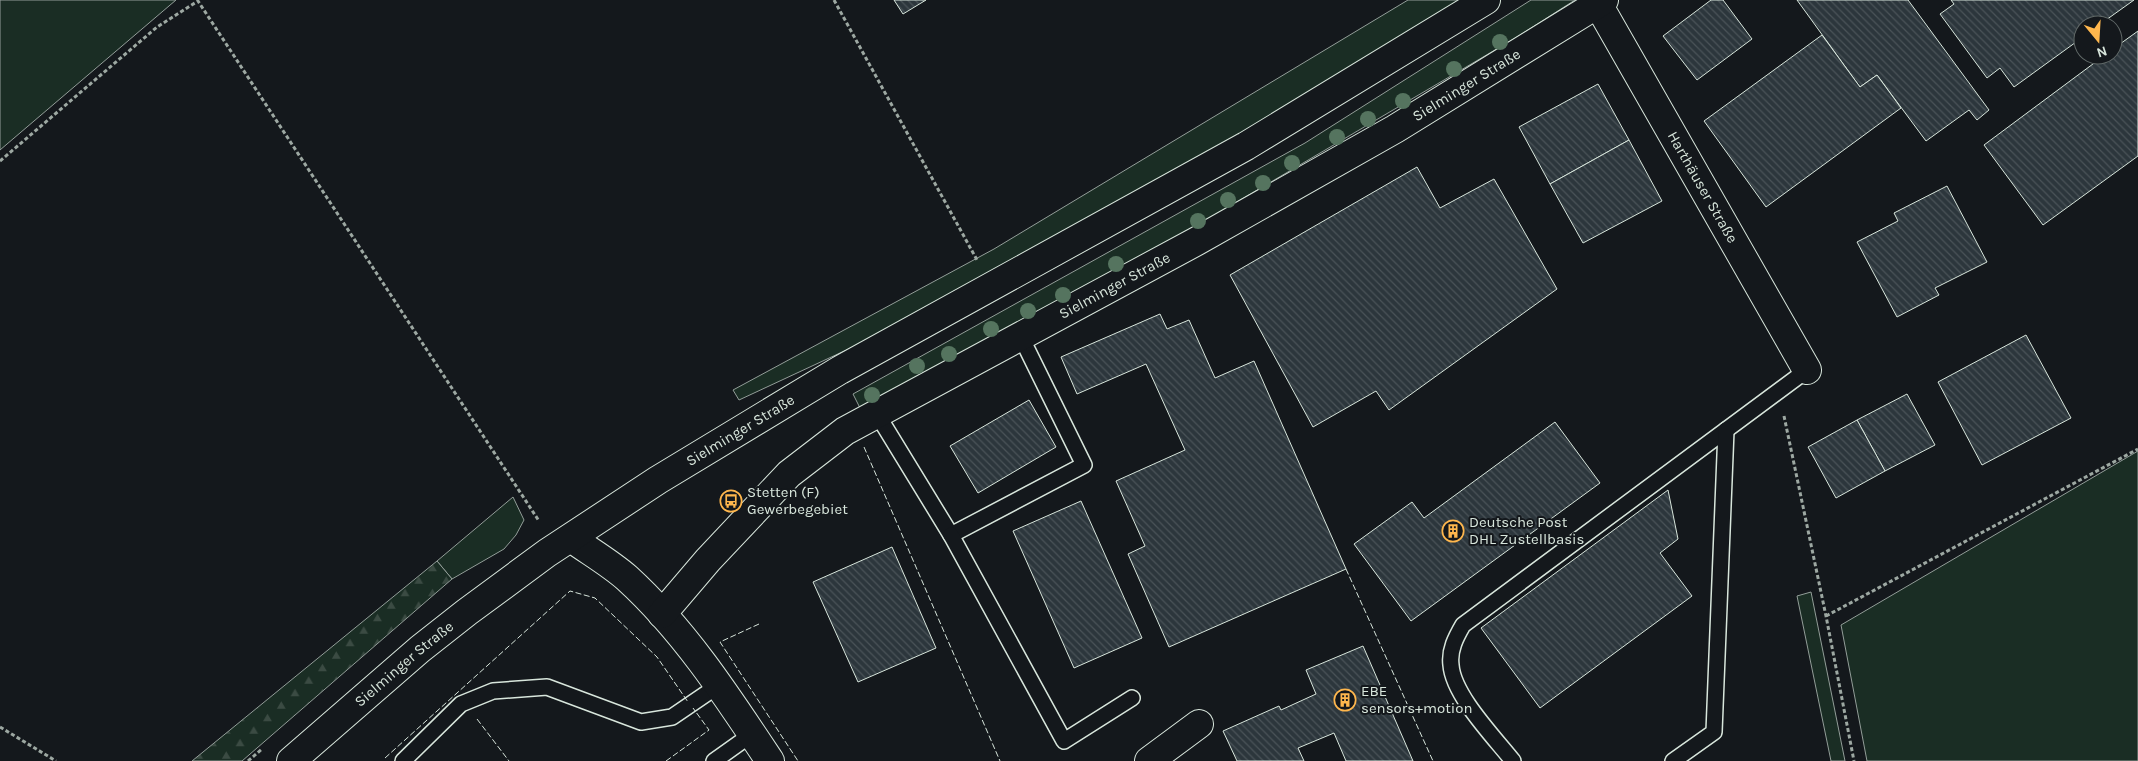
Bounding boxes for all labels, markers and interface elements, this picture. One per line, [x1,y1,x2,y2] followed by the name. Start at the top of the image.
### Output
[2073,15,2123,65] north arrow
[2094,42,2109,62] text: N
[1409,45,1524,125] street label: Sielminger Straße
[1664,128,1742,246] street label: Harthäuser Straße
[1056,248,1173,323] street label: Sielminger Straße
[683,391,798,470] street label: Sielminger Straße
[747,483,848,518] place label: Stetten (F) Gewerbegebiet
[719,489,743,513] bus stop icon: Stetten (F) Gewerbegebiet
[1469,513,1584,548] place label: Deutsche Post DHL Zustellbasis
[1441,519,1465,543] building icon: Deutsche Post DHL Zustellbasis
[351,617,457,711] street label: Sielminger Straße
[1361,682,1473,717] place label: EBE sensors+motion
[1333,688,1357,712] building icon: EBE sensors+motion

